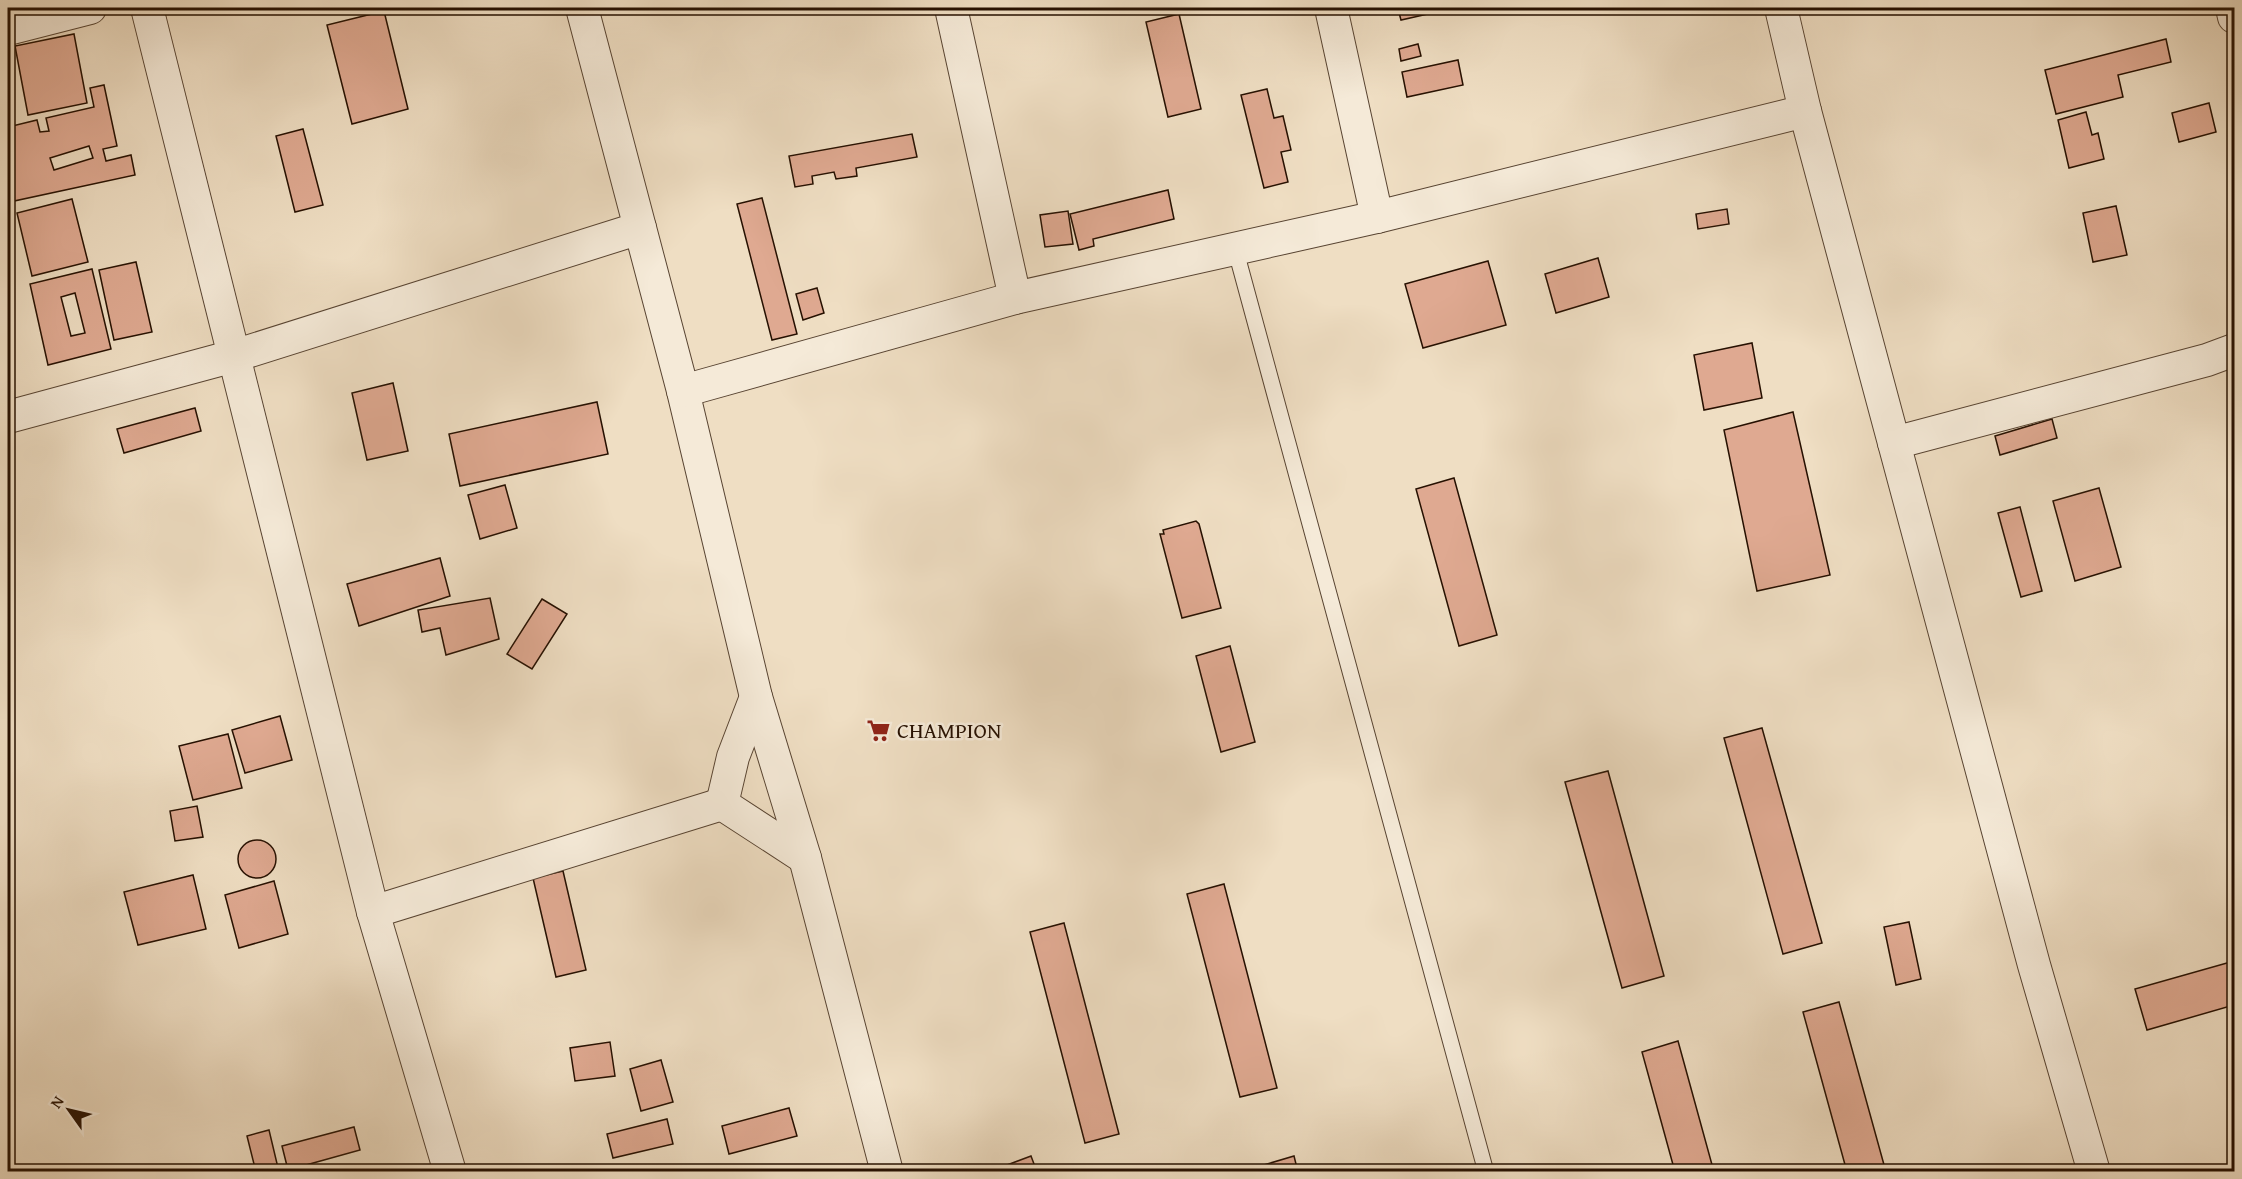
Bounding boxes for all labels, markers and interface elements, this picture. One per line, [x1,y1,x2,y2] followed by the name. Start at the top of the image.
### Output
[897,714,1001,746] place label: CHAMPION
[866,717,892,743] supermarket icon: CHAMPION
[39,1080,99,1140] north arrow
[44,1090,70,1113] text: N

